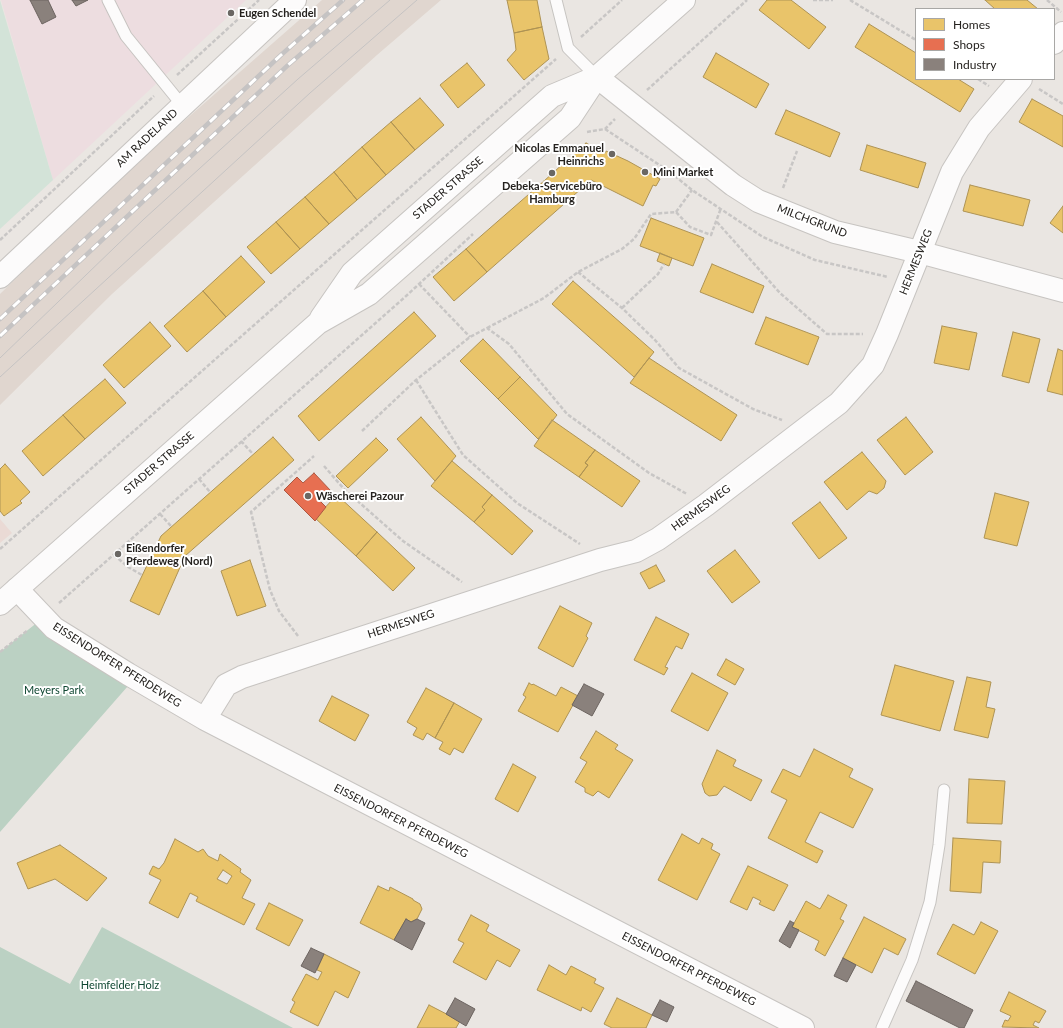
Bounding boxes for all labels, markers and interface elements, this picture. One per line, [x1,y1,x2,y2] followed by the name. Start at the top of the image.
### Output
[239,6,316,20] place label: Eugen Schendel
[226,8,236,18] marker: Eugen Schendel
[915,8,1055,80] legend
[953,17,990,32] text: Homes
[953,37,985,52] text: Shops
[953,57,996,72] text: Industry
[113,106,181,170] street label: AM RADELAND
[514,141,604,167] place label: Nicolas Emmanuel Heinrichs
[607,149,617,159] marker: Nicolas Emmanuel Heinrichs
[410,154,486,222] street label: STADER STRASSE
[653,165,713,179] place label: Mini Market
[640,167,650,177] marker: Mini Market
[547,168,557,178] marker: Debeka-Servicebüro Hamburg
[502,179,602,205] place label: Debeka-Servicebüro Hamburg
[775,202,849,240] street label: MILCHGRUND
[897,227,935,297] street label: HERMESWEG
[121,429,197,497] street label: STADER STRASSE
[669,482,733,534] street label: HERMESWEG
[316,489,404,503] place label: Wäscherei Pazour
[303,491,313,501] marker: Wäscherei Pazour
[126,541,212,567] place label: Eißendorfer Pferdeweg (Nord)
[113,549,123,559] marker: Eißendorfer Pferdeweg (Nord)
[366,607,436,641] street label: HERMESWEG
[50,620,184,710] street label: EISSENDORFER PFERDEWEG
[24,683,84,697] park label: Meyers Park
[332,781,470,861] street label: EISSENDORFER PFERDEWEG
[620,929,758,1009] street label: EISSENDORFER PFERDEWEG
[81,978,159,992] park label: Heimfelder Holz

